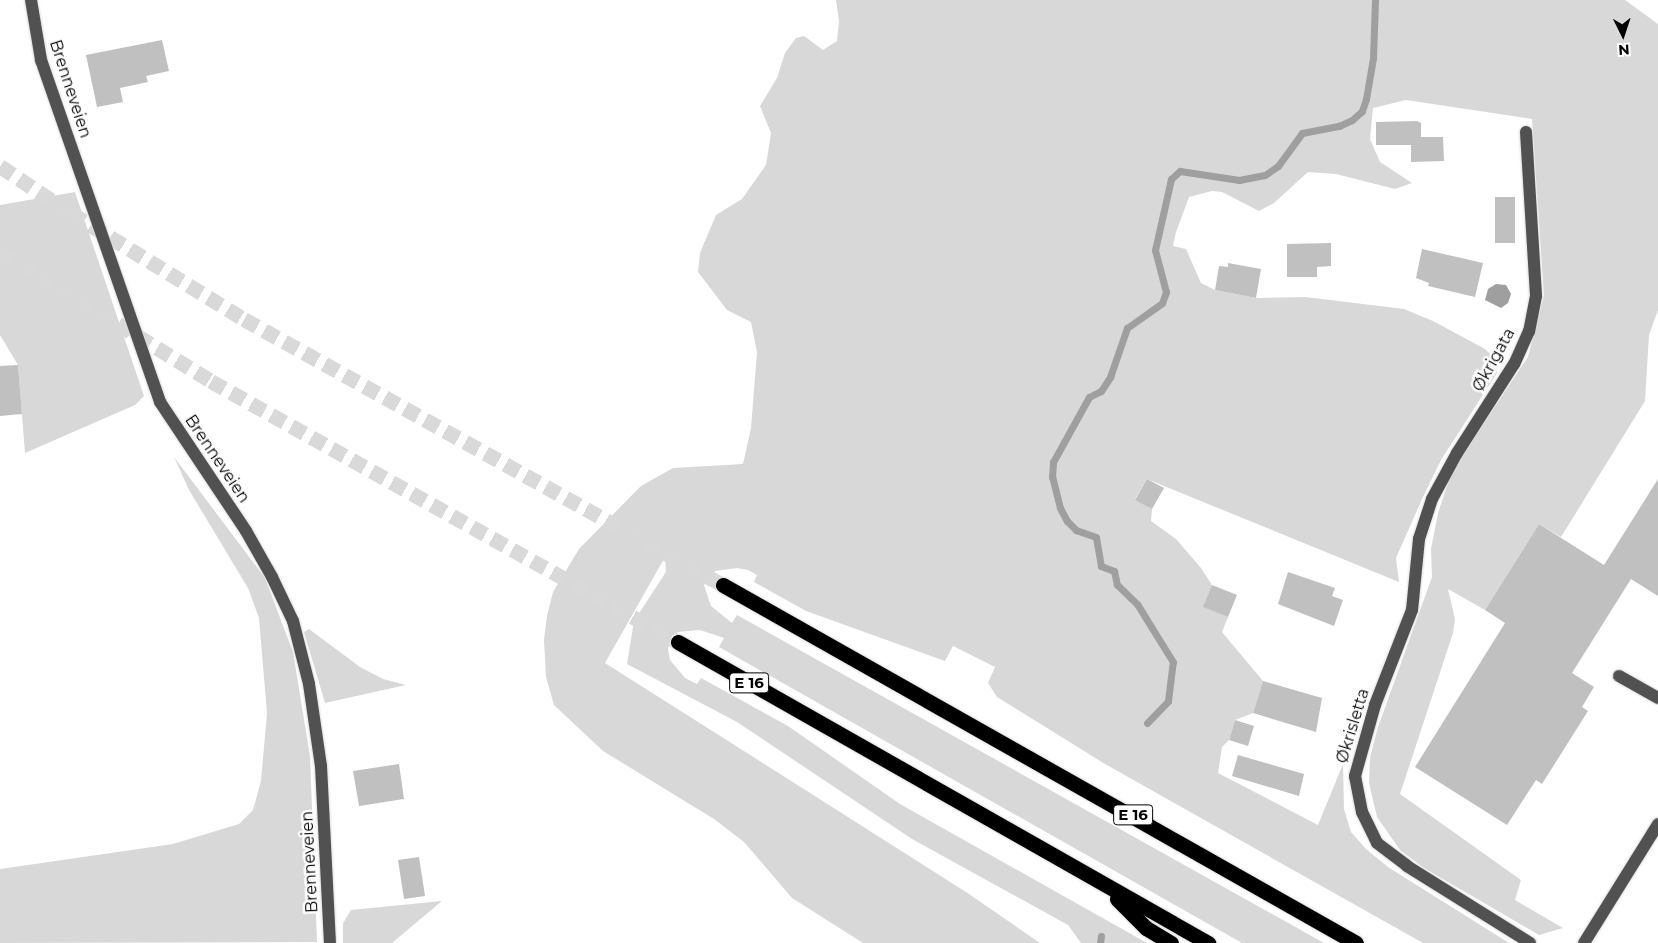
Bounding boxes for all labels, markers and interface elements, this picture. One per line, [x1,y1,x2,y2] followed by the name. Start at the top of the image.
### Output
[1598,10,1648,60] north arrow
[45,38,95,140] street label: Brenneveien
[1618,41,1630,59] text: N
[1469,325,1519,395] street label: Økrigata
[181,411,253,507] street label: Brenneveien
[729,670,769,696] road number: E 16
[1333,686,1373,766] street label: Økrisletta
[1113,802,1153,828] road number: E 16
[298,811,322,913] street label: Brenneveien

